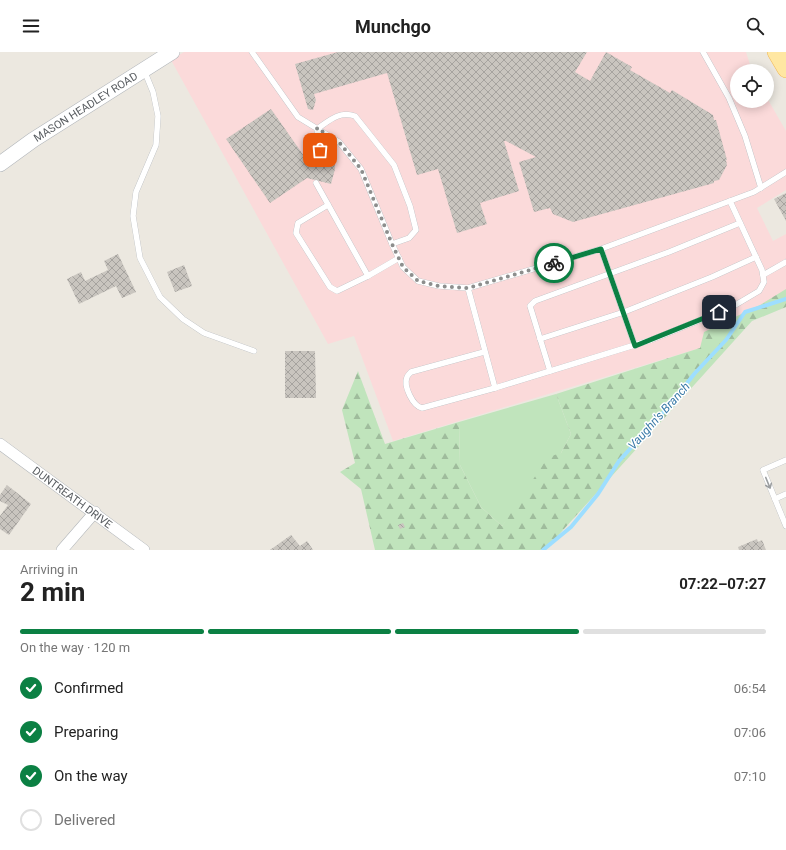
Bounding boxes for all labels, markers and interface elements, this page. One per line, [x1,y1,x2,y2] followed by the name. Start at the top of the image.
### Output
[20,15,42,37] icon: menu
[744,15,766,37] icon: search
[355,16,431,37] text: Munchgo
[730,64,774,108] map controls
[730,64,774,108] button: locate
[32,69,140,145] street label: MASON HEADLEY ROAD
[303,133,337,167] pin
[309,139,331,161] icon: bag
[534,243,574,283] courier
[543,252,565,274] icon: bike
[702,295,736,329] pin
[708,301,730,323] icon: home
[625,380,693,452] water label: Vaughn's Branch
[30,464,115,531] street label: DUNTREATH DRIVE
[765,476,772,488] one-way arrow
[20,562,78,577] text: Arriving in
[679,575,766,593] text: 07:22–07:27
[20,577,85,607] text: 2 min
[20,640,130,655] text: On the way · 120 m
[20,677,42,699] icon: check
[54,679,124,697] text: Confirmed
[734,681,766,696] text: 06:54
[20,721,42,743] icon: check
[54,723,118,741] text: Preparing
[734,725,766,740] text: 07:06
[20,765,42,787] icon: check
[54,767,128,785] text: On the way
[734,769,766,784] text: 07:10
[54,811,116,829] text: Delivered

